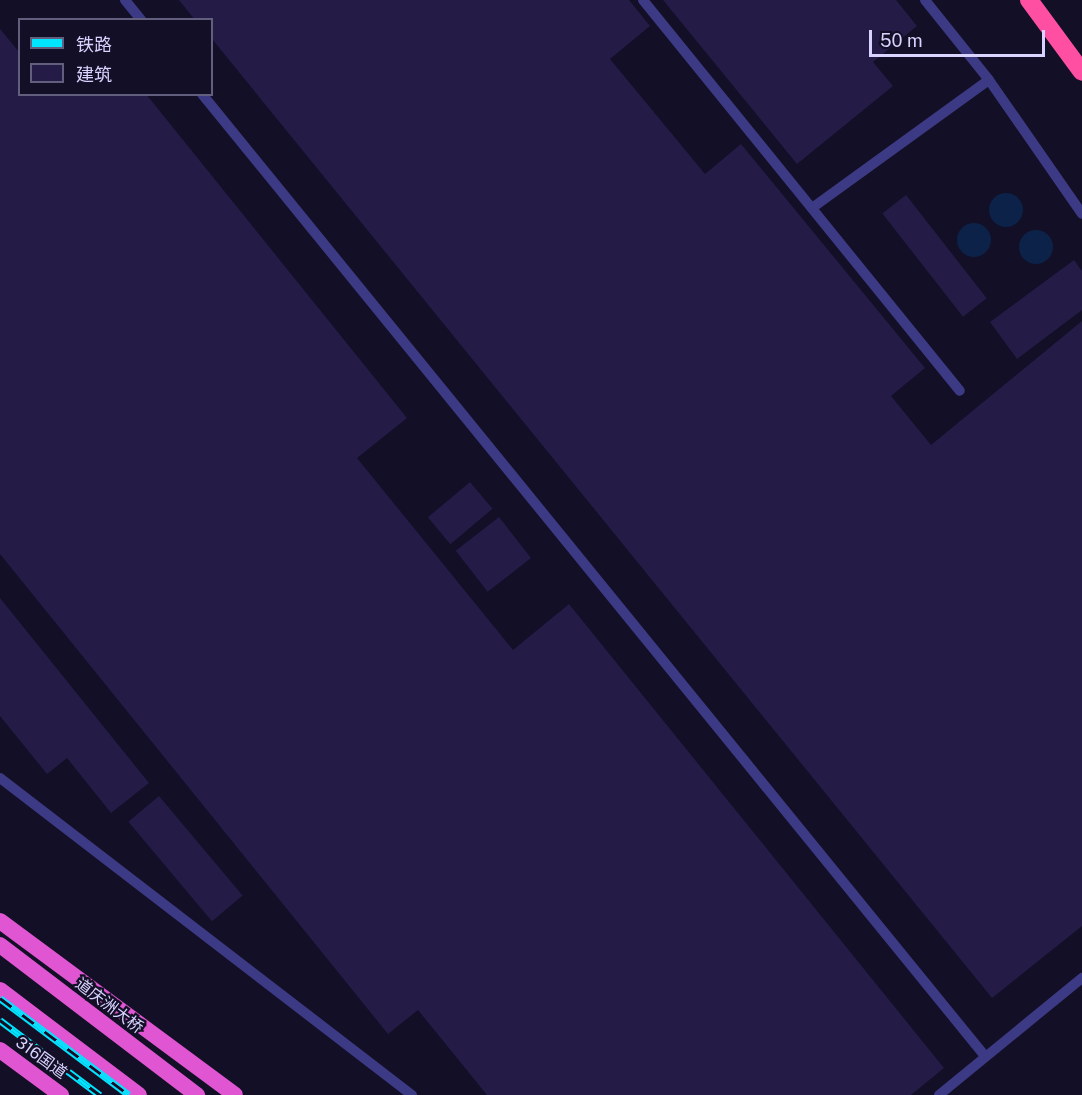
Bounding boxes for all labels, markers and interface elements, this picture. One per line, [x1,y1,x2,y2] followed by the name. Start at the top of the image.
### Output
[18,18,213,96] legend
[872,18,1048,56] scale bar
[880,30,923,51] text: 50 m
[76,34,112,55] text: 铁路
[76,64,112,85] text: 建筑
[71,974,147,1038] street label: 道庆洲大桥
[12,1033,70,1083] street label: 316国道

